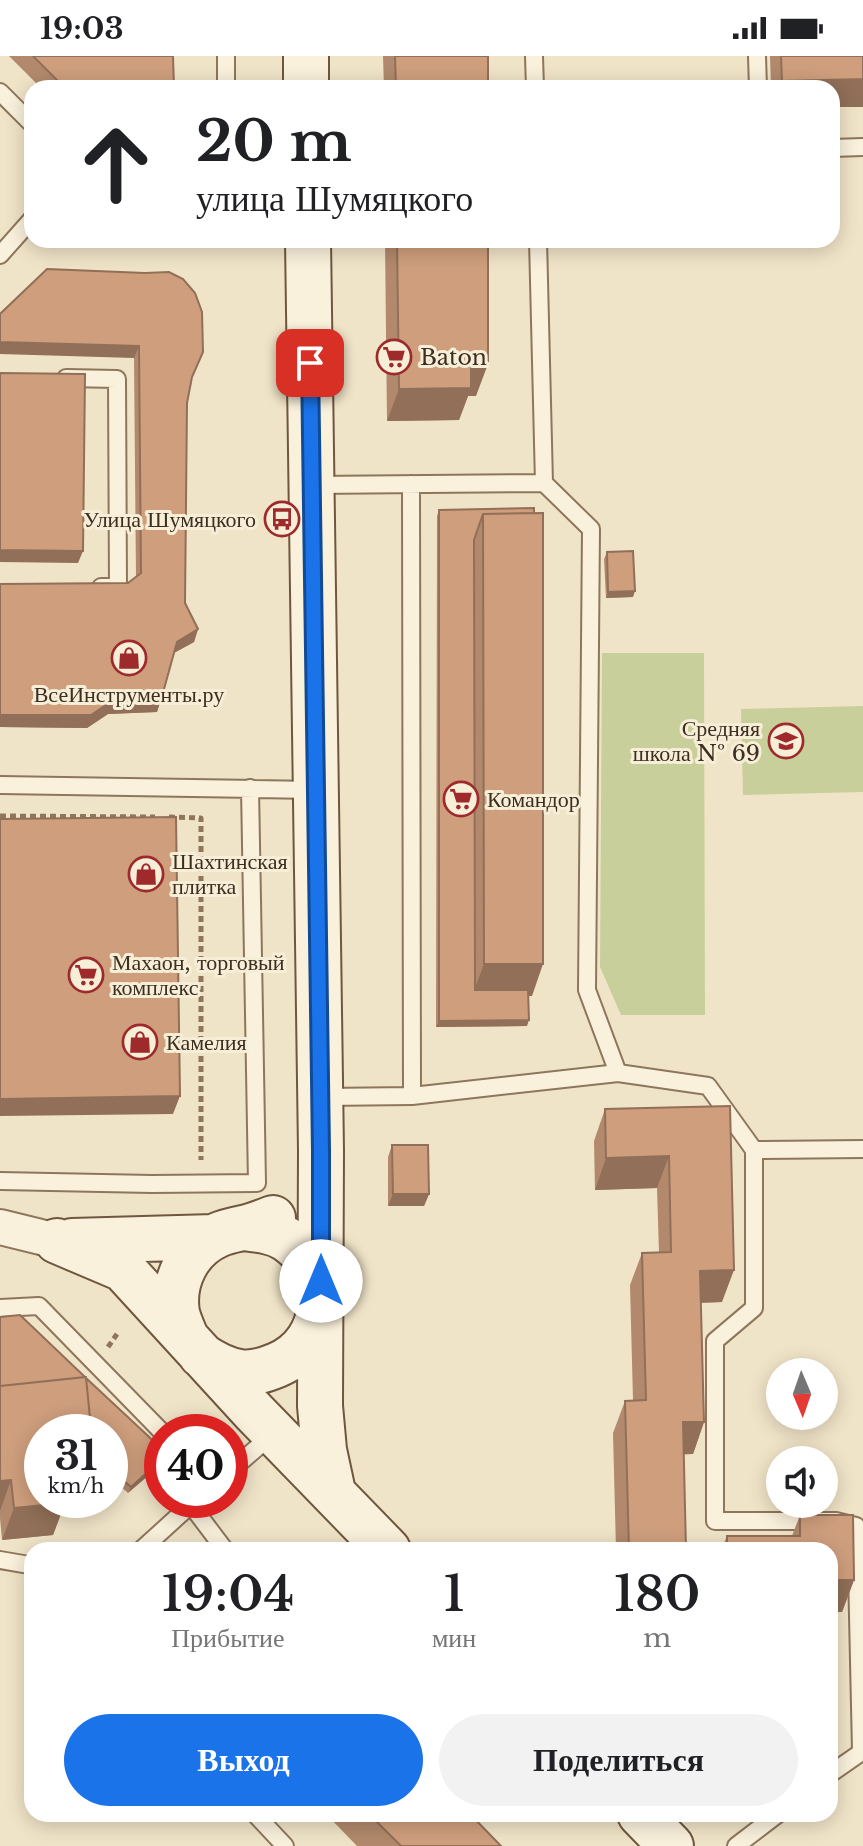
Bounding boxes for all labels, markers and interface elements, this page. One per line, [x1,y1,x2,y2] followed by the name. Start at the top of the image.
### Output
[40,10,124,47] text: 19:03
[196,107,352,176] text: 20 m
[64,112,168,216] icon: ahead
[196,176,473,221] text: улица Шумяцкого
[276,329,344,397] pin
[375,338,413,376] supermarket icon: Baton
[288,341,332,385] icon: arrive
[420,344,487,371] place label: Baton
[263,500,301,538] bus stop icon: Улица Шумяцкого
[84,506,256,533] place label: Улица Шумяцкого
[110,639,148,677] shop icon: ВсеИнструменты.ру
[34,681,224,708] place label: ВсеИнструменты.ру
[633,715,760,767] place label: Средняя школа № 69
[767,722,805,760] school or university icon: Средняя школа № 69
[442,780,480,818] supermarket icon: Командор
[487,786,580,813] place label: Командор
[172,848,288,900] place label: Шахтинская плитка
[127,855,165,893] shop icon: Шахтинская плитка
[112,949,285,1001] place label: Махаон, торговый комплекс
[67,956,105,994] supermarket icon: Махаон, торговый комплекс
[121,1023,159,1061] shop icon: Камелия
[166,1029,247,1056] place label: Камелия
[279,1239,363,1323] position arrow
[766,1358,838,1430] north arrow
[766,1358,838,1518] map controls
[144,1414,248,1518] speed limit sign: 40
[55,1431,97,1481] text: 31
[766,1446,838,1518] button: sound
[48,1474,104,1498] text: km/h
[162,1564,294,1624] text: 19:04
[444,1564,465,1624] text: 1
[614,1564,700,1624] text: 180
[171,1622,285,1654] text: Прибытие
[432,1622,476,1654] text: мин
[643,1622,671,1654] text: m
[64,1714,423,1806] button: Выход
[439,1714,798,1806] button: Поделиться

